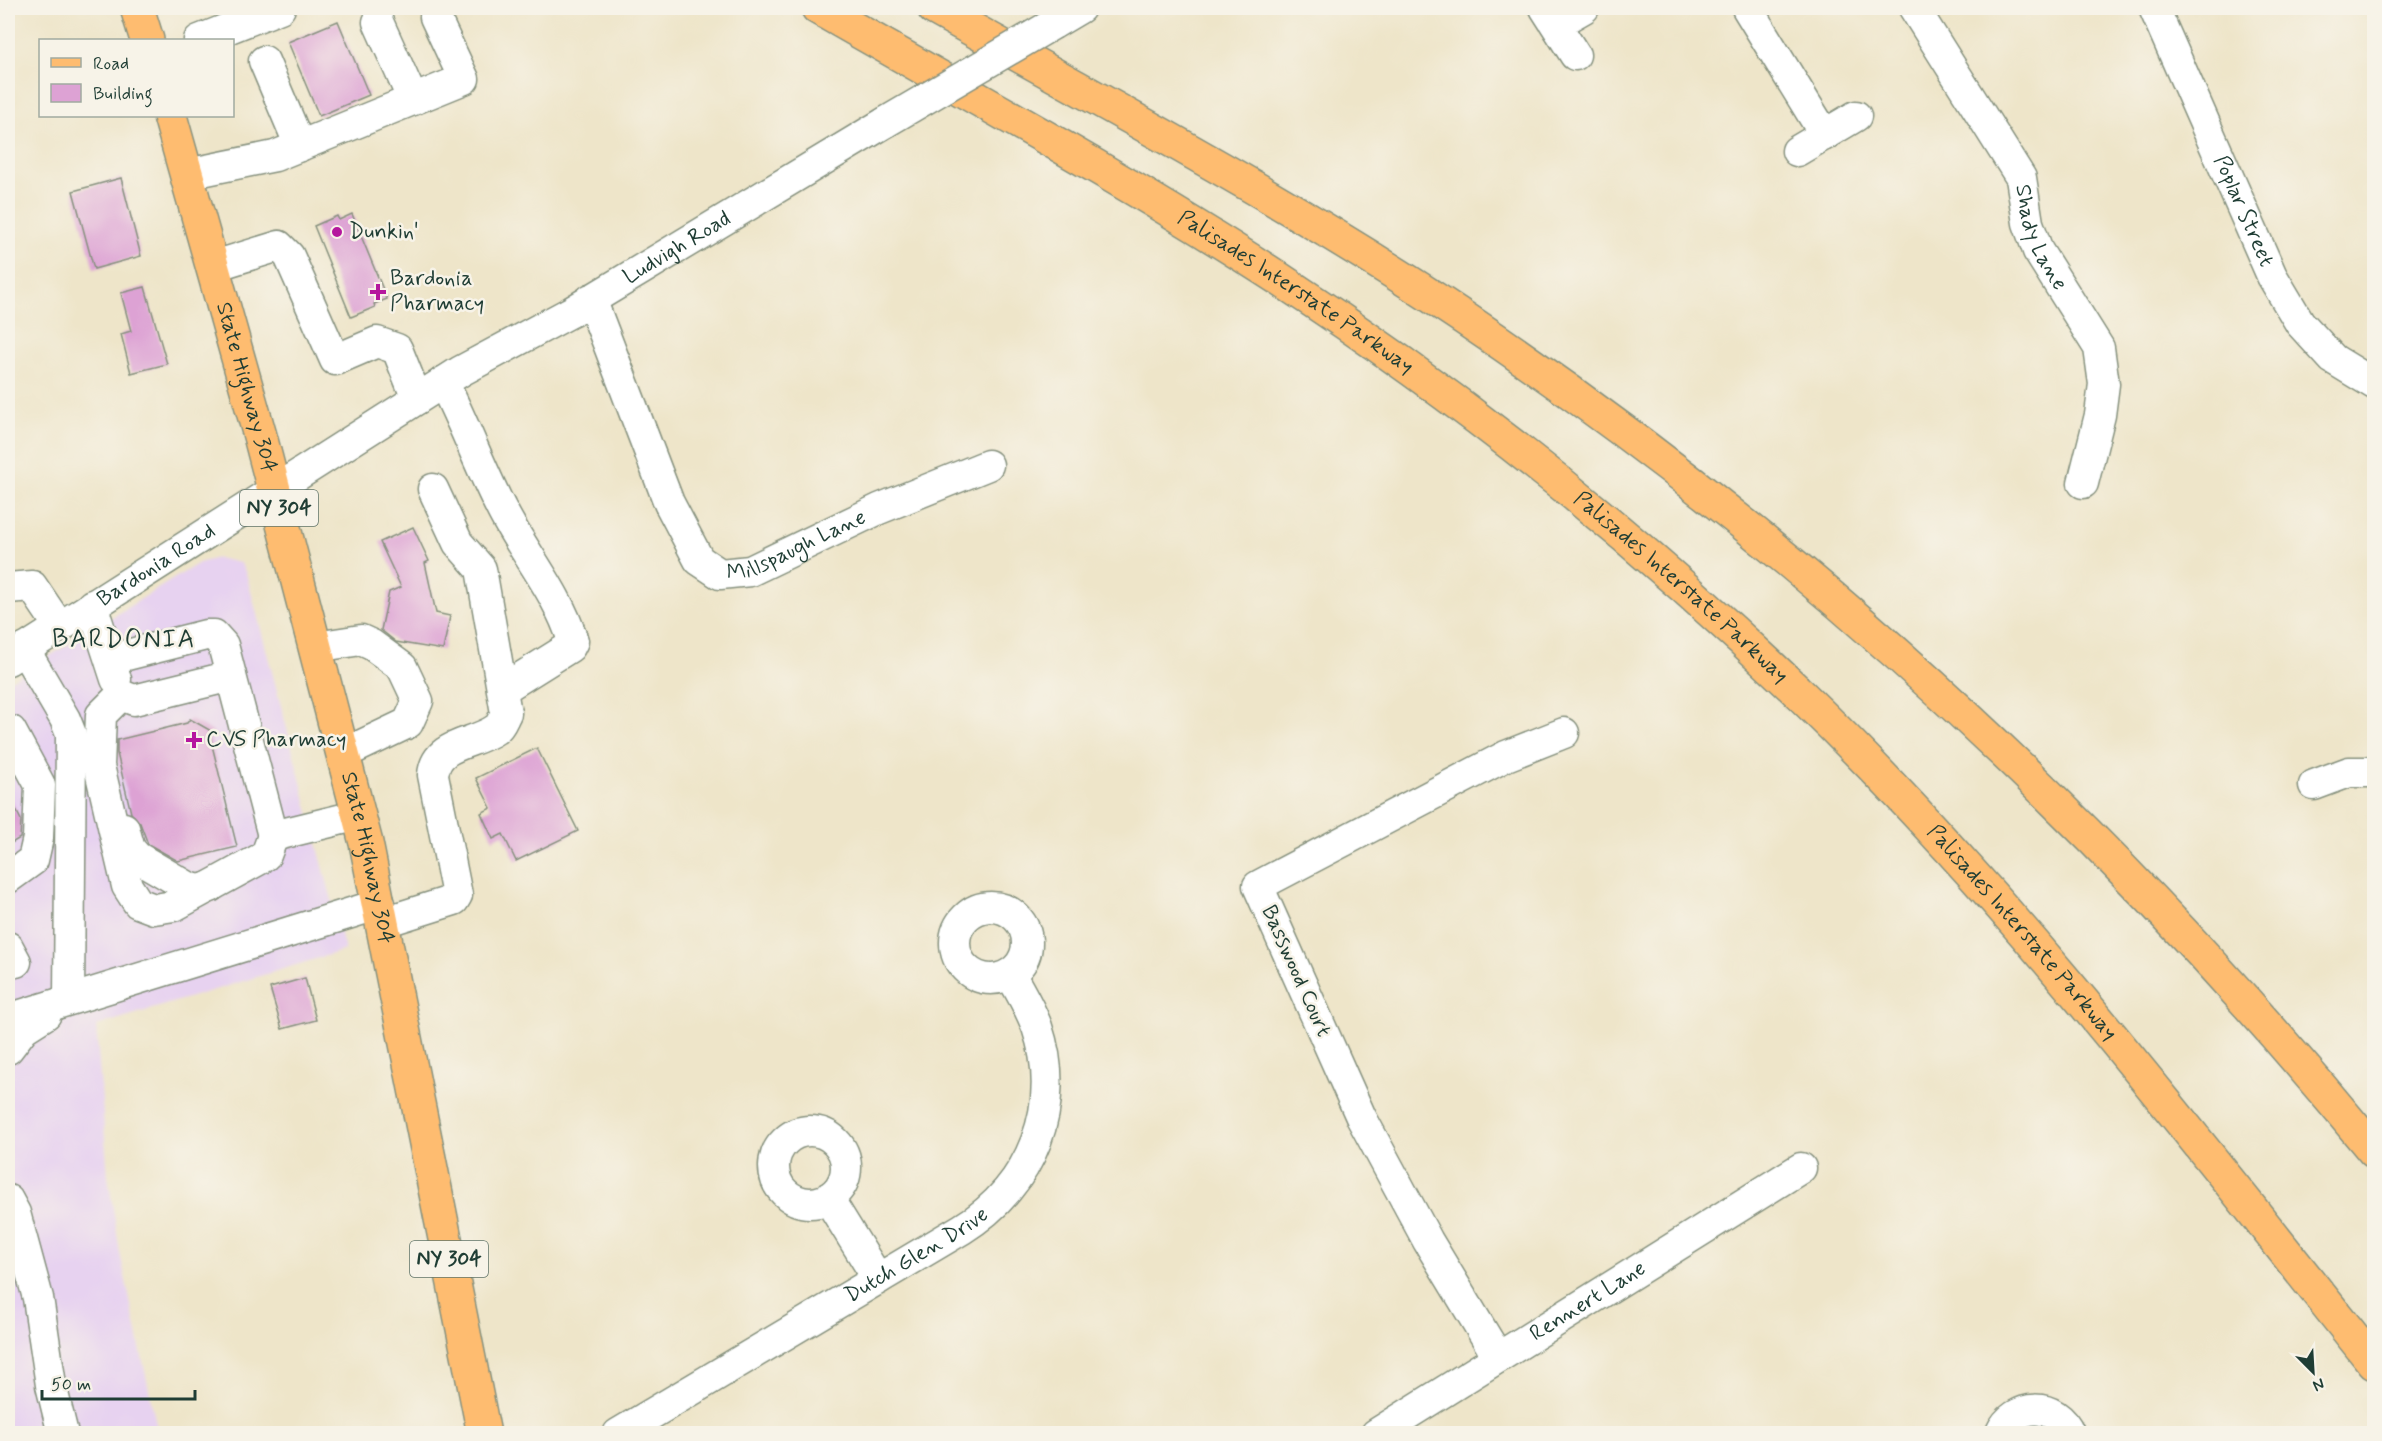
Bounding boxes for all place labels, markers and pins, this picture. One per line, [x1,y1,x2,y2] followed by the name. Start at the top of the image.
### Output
[349,218,419,246] place label: Dunkin'
[330,225,344,239] marker: Dunkin'
[390,265,484,318] place label: Bardonia Pharmacy
[371,285,385,299] marker: Bardonia Pharmacy
[206,726,346,754] place label: CVS Pharmacy
[187,733,201,747] marker: CVS Pharmacy

